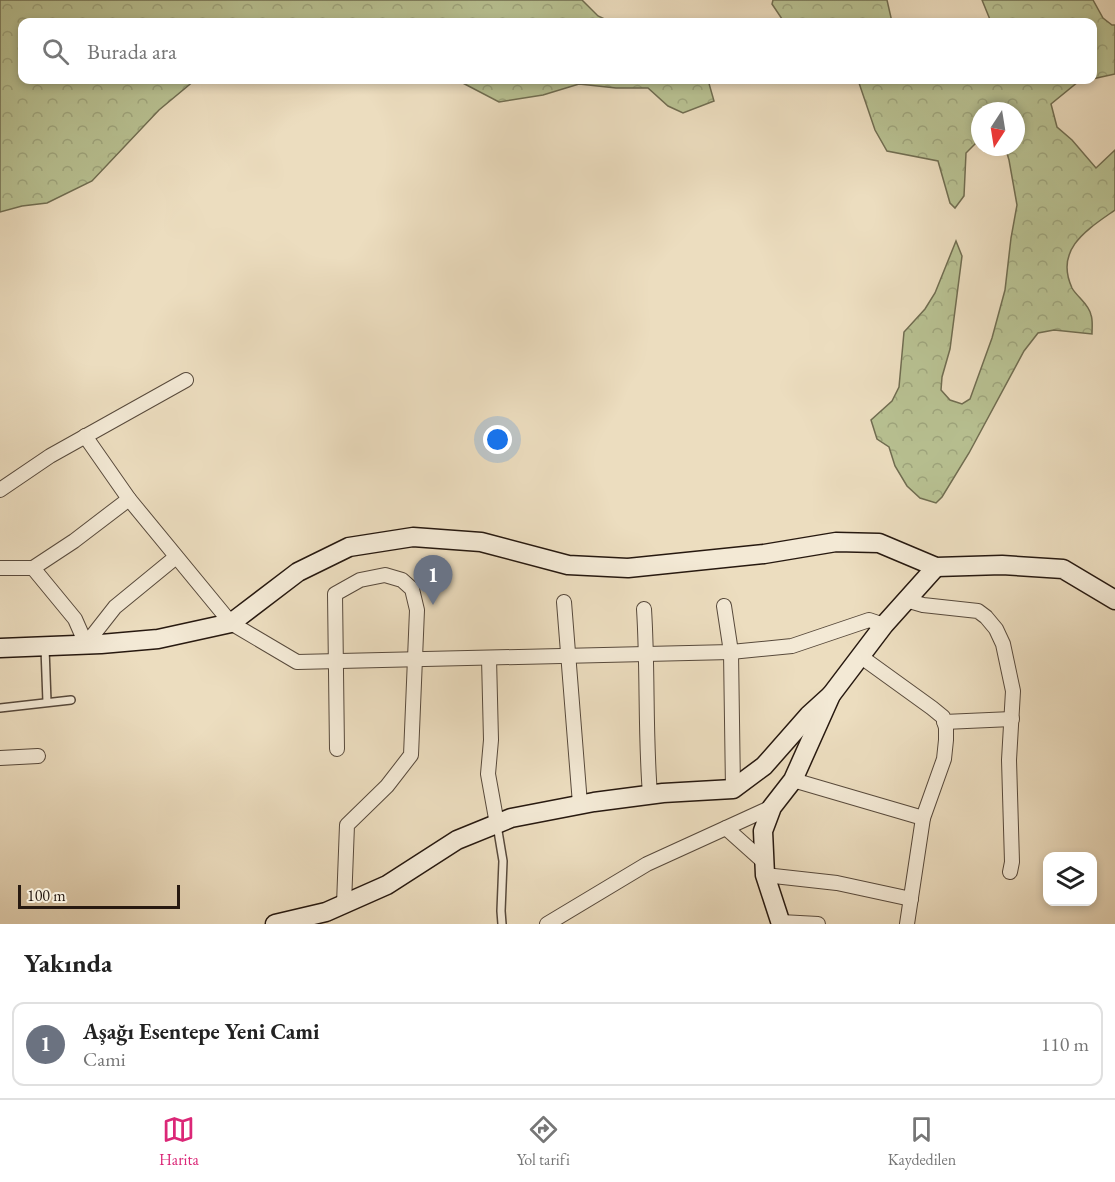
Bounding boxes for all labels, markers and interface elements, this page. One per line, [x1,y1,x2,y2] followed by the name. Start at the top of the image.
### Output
[18,18,1097,84] search box
[39,35,72,68] icon: search
[87,37,177,66] text: Burada ara
[971,102,1025,156] north arrow
[483,425,512,454] your location
[414,556,452,605] pin: 1
[1043,852,1097,906] map controls
[1043,852,1097,906] button: layers
[18,882,180,910] scale bar
[27,885,66,906] text: 100 m
[24,946,112,980] text: Yakında
[83,1017,320,1046] text: Aşağı Esentepe Yeni Cami
[40,1031,51,1057] text: 1
[1041,1031,1089,1057] text: 110 m
[83,1046,126,1072] text: Cami
[159,1113,199,1170] tab: Harita
[517,1113,570,1170] tab: Yol tarifi
[888,1113,956,1170] tab: Kaydedilen

